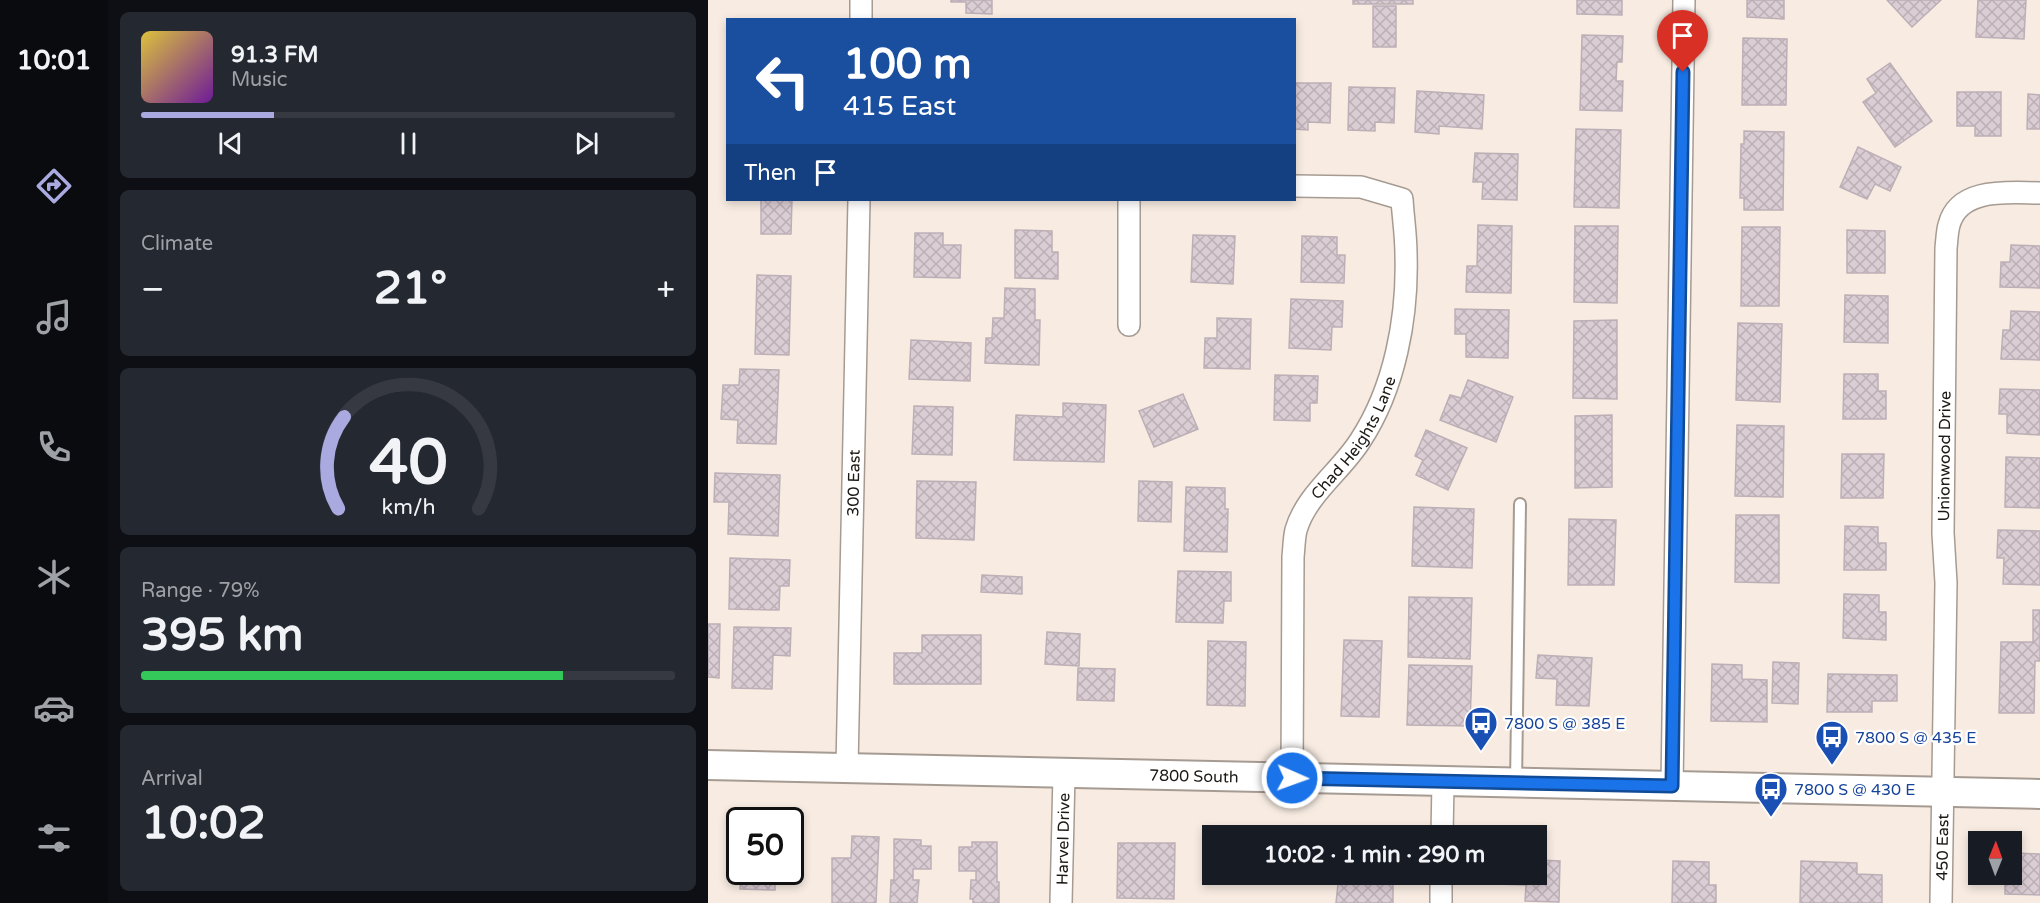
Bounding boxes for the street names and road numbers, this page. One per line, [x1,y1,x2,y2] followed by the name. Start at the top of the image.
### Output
[1307,374,1400,504] street label: Chad Heights Lane
[1934,391,1955,522] street label: Unionwood Drive
[843,449,865,517] street label: 300 East
[1149,766,1239,788] street label: 7800 South
[1052,793,1075,885] street label: Harvel Drive
[1932,813,1953,881] street label: 450 East

